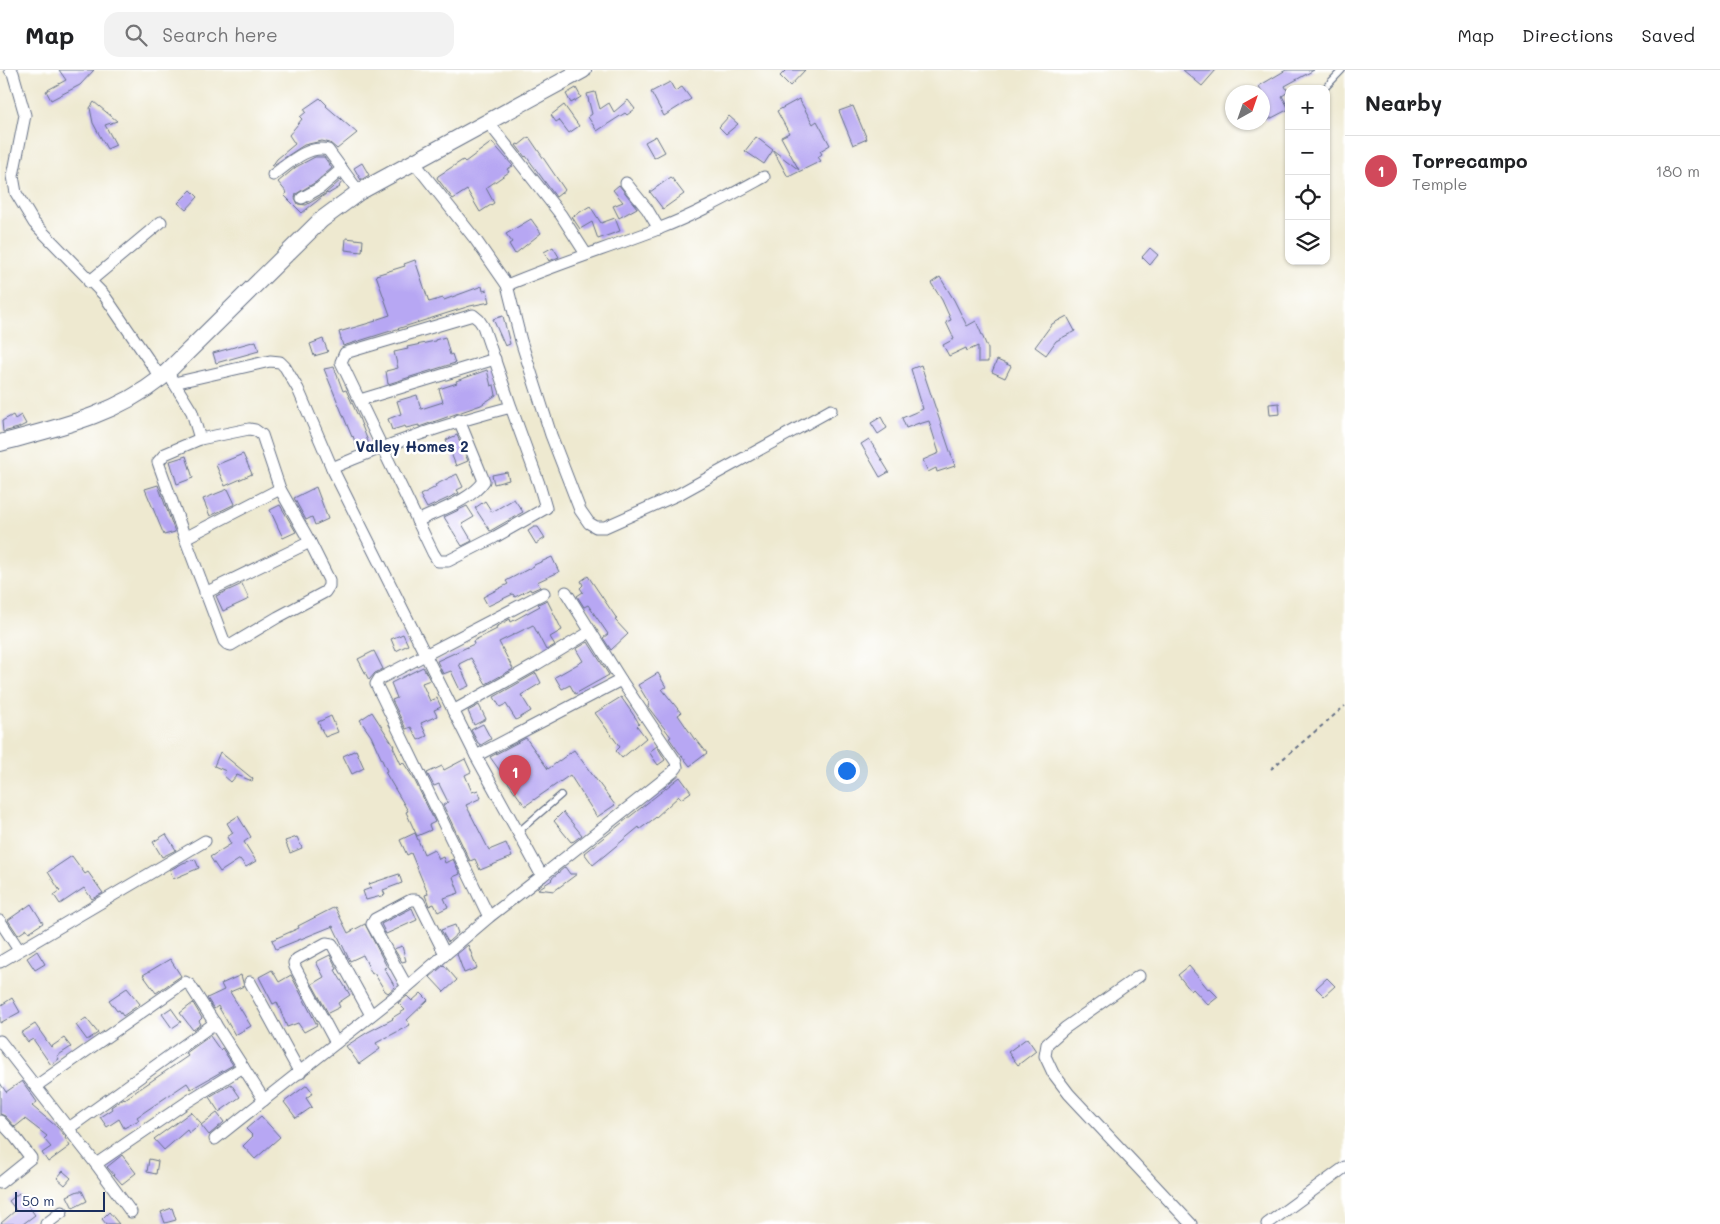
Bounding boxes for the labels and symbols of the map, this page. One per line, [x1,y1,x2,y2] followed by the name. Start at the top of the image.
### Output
[1225,85,1270,130] north arrow
[355,436,469,456] district label: Valley Homes 2
[499,755,531,796] pin: 1
[834,758,860,784] your location
[15,1189,105,1212] scale bar

